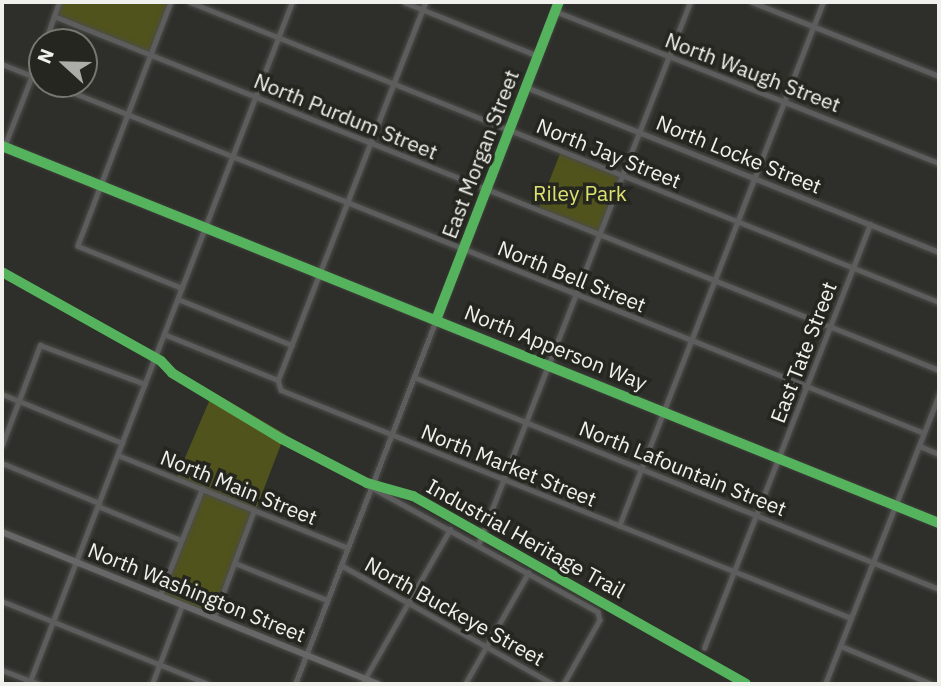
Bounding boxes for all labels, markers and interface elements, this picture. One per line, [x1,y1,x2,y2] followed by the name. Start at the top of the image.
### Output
[662,27,844,117] street label: North Waugh Street
[28,28,98,98] north arrow
[32,45,59,67] text: N
[436,66,524,242] street label: East Morgan Street
[250,68,442,164] street label: North Purdum Street
[653,109,825,199] street label: North Locke Street
[533,113,685,193] street label: North Jay Street
[533,180,627,206] park label: Riley Park
[494,235,650,317] street label: North Bell Street
[765,278,841,426] street label: East Tate Street
[461,299,651,395] street label: North Apperson Way
[576,415,790,521] street label: North Lafountain Street
[418,418,600,512] street label: North Market Street
[157,444,321,530] street label: North Main Street
[422,473,630,603] street label: Industrial Heritage Trail
[85,537,309,647] street label: North Washington Street
[361,551,549,671] street label: North Buckeye Street

